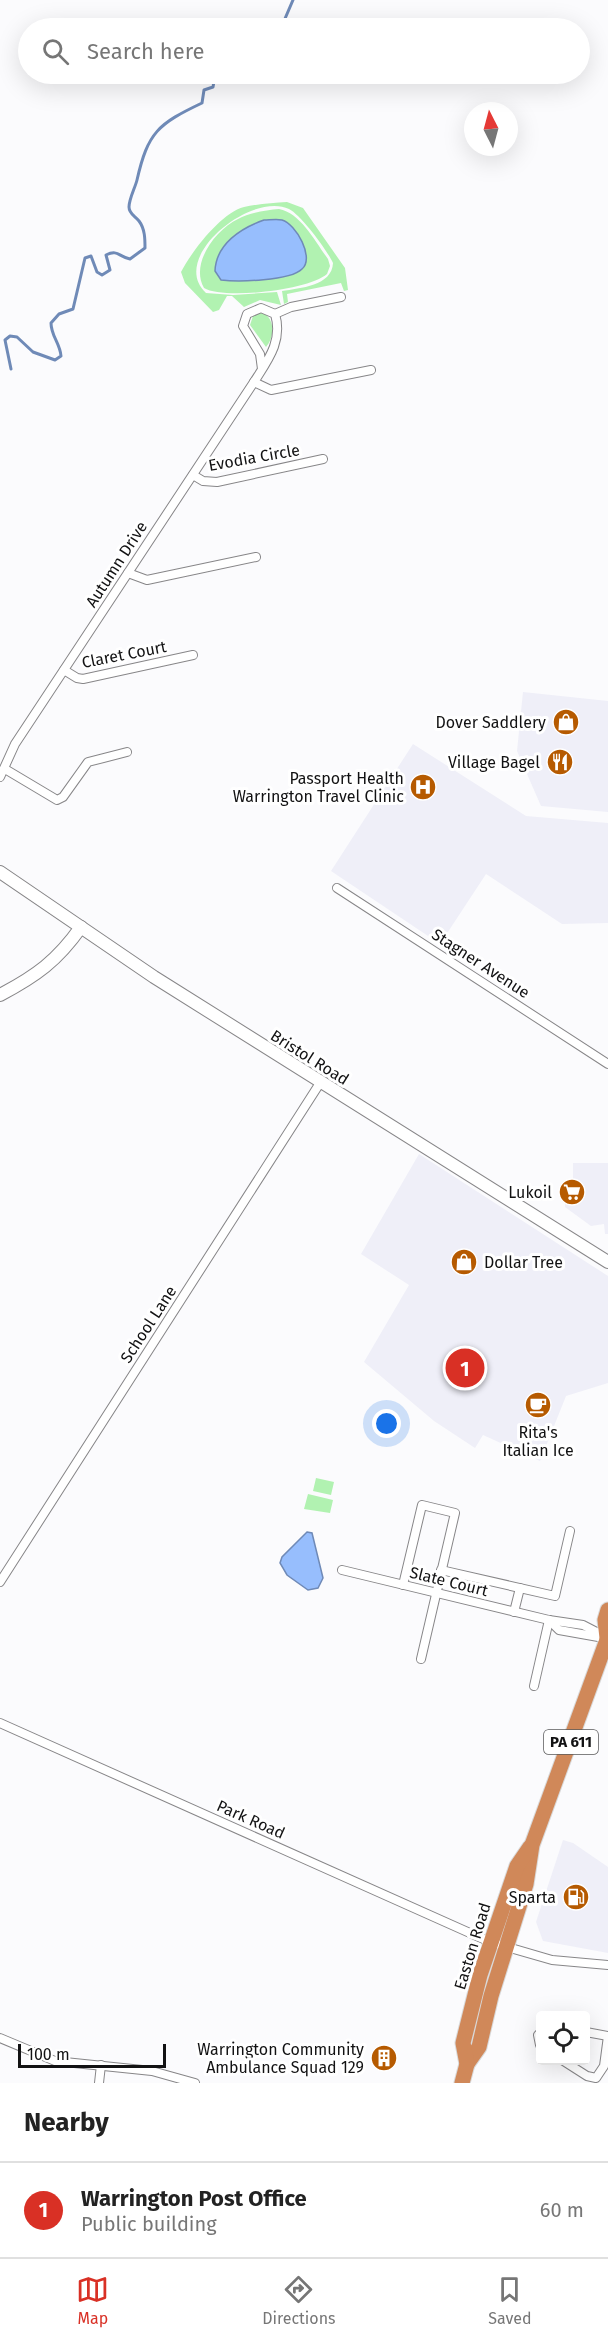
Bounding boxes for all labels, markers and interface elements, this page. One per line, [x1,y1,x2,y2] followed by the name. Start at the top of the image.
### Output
[18,18,590,84] search box
[39,35,72,68] icon: search
[87,38,205,65] text: Search here
[464,102,518,156] north arrow
[207,440,301,475] street label: Evodia Circle
[82,518,151,611] street label: Autumn Drive
[80,637,168,672] street label: Claret Court
[551,707,581,737] shop icon: Dover Saddlery
[436,713,546,732] place label: Dover Saddlery
[545,747,575,777] restaurant icon: Village Bagel
[448,753,540,772] place label: Village Bagel
[233,769,404,806] place label: Passport Health Warrington Travel Clinic
[408,772,438,802] hospital icon: Passport Health Warrington Travel Clinic
[428,925,533,1002] street label: Stagner Avenue
[267,1026,352,1089] street label: Bristol Road
[557,1177,587,1207] supermarket icon: Lukoil
[508,1183,552,1202] place label: Lukoil
[449,1247,479,1277] shop icon: Dollar Tree
[484,1253,563,1272] place label: Dollar Tree
[116,1282,180,1366] street label: School Lane
[446,1346,484,1390] pin: 1
[523,1390,553,1420] cafe icon: Rita's Italian Ice
[372,1409,401,1438] your location
[502,1423,574,1460] place label: Rita's Italian Ice
[408,1563,490,1600] street label: Slate Court
[544,1730,598,1754] road number: PA 611
[214,1796,288,1843] street label: Park Road
[561,1882,591,1912] fuel station icon: Sparta
[509,1888,556,1907] place label: Sparta
[450,1900,495,1992] street label: Easton Road
[536,2011,590,2065] map controls
[536,2011,590,2065] button: locate
[197,2040,364,2077] place label: Warrington Community Ambulance Squad 129
[18,2041,166,2068] scale bar
[369,2043,399,2073] building icon: Warrington Community Ambulance Squad 129
[27,2045,70,2064] text: 100 m
[24,2107,109,2138] text: Nearby
[81,2185,307,2212] text: Warrington Post Office
[39,2198,48,2222] text: 1
[540,2198,584,2222] text: 60 m
[81,2212,217,2236] text: Public building
[76,2273,109,2328] tab: Map
[262,2273,336,2328] tab: Directions
[488,2273,532,2328] tab: Saved

